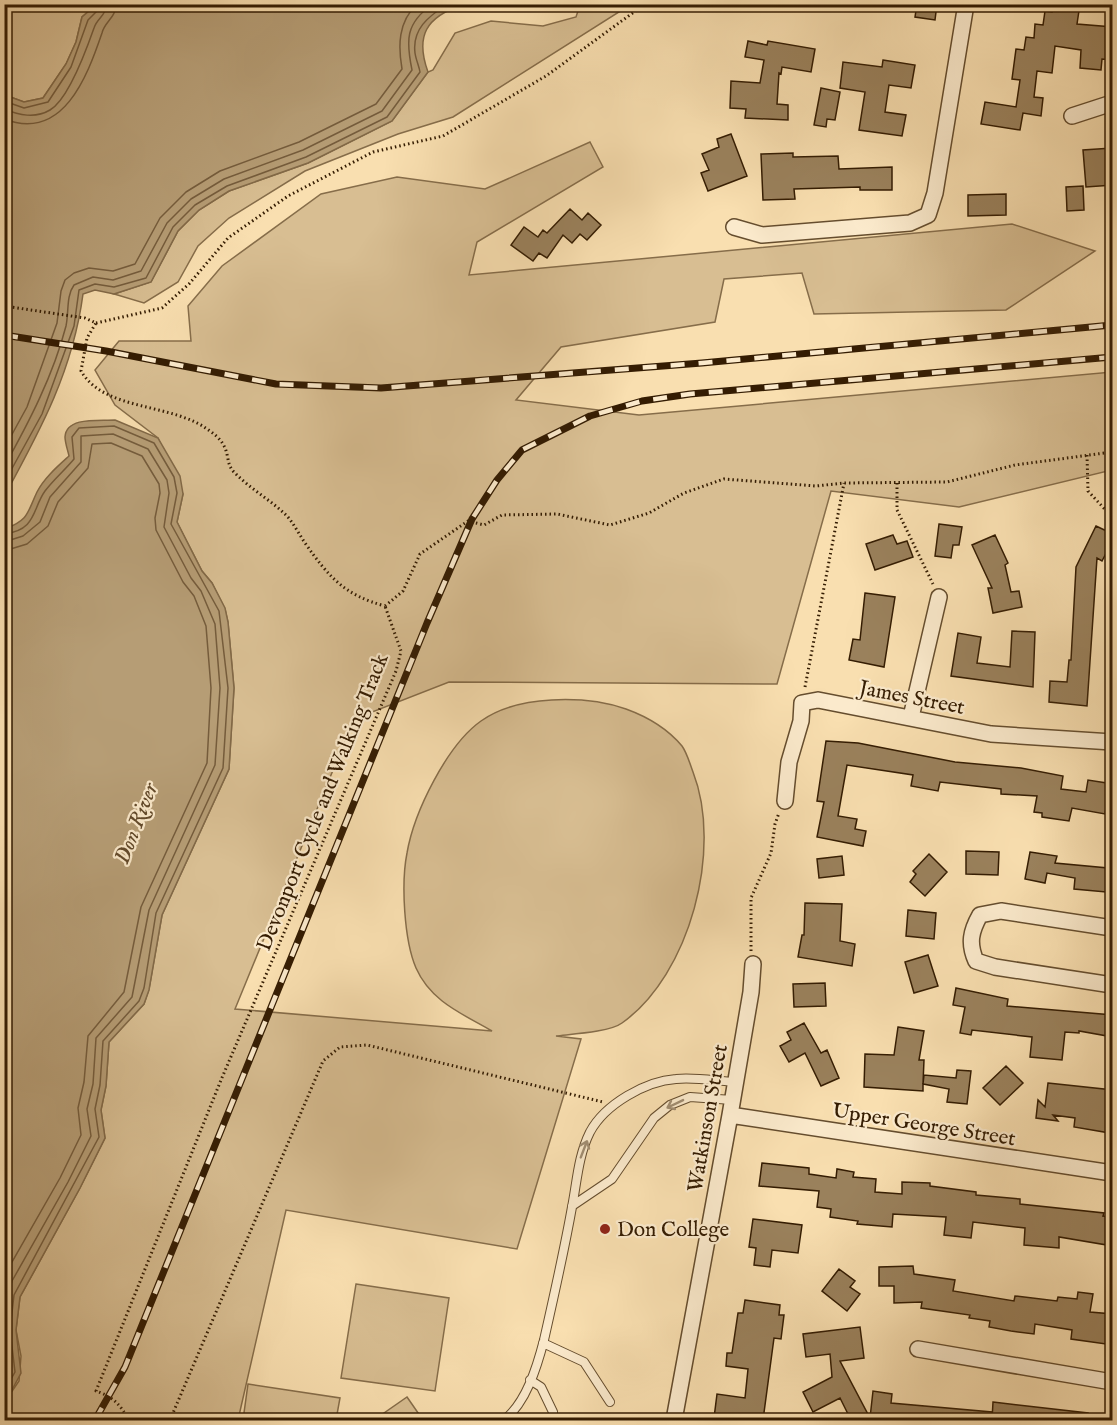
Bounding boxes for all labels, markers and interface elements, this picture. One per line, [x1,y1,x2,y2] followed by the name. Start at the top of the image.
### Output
[251,649,396,955] street label: Devonport Cycle and Walking Track
[855,675,967,722] street label: James Street
[109,778,166,868] water label: Don River
[682,1042,735,1194] street label: Watkinson Street
[830,1098,1017,1153] street label: Upper George Street
[667,1099,685,1110] one-way arrow
[579,1140,590,1158] one-way arrow
[617,1217,730,1244] place label: Don College
[598,1222,612,1236] marker: Don College

